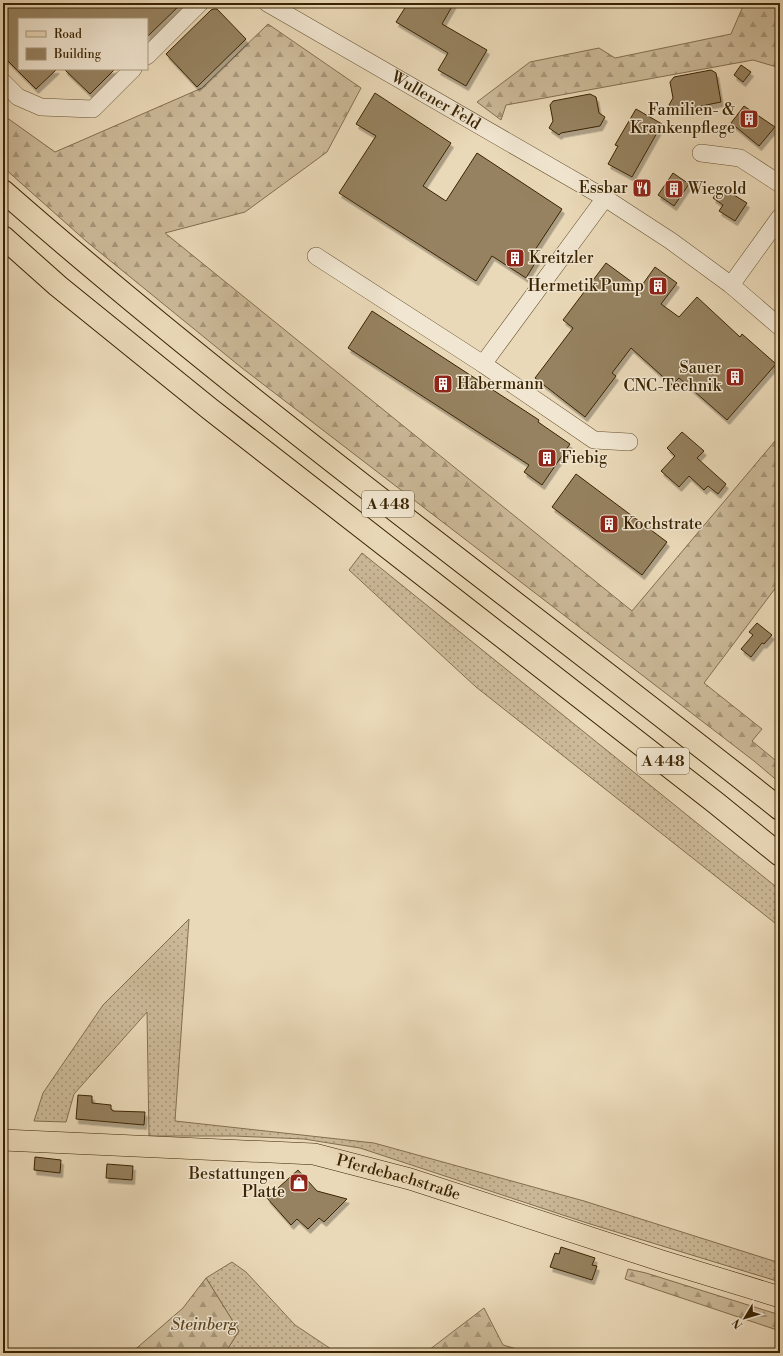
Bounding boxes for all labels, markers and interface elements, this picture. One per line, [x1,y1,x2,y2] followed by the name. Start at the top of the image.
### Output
[18,18,148,70] legend
[54,27,82,42] text: Road
[53,47,102,62] text: Building
[387,66,484,134] street label: Wullener Feld
[630,100,735,138] place label: Familien- & Krankenpflege
[738,108,760,130] building icon: Familien- & Krankenpflege
[631,177,653,199] restaurant icon: Essbar
[579,178,628,198] place label: Essbar
[663,178,685,200] building icon: Wiegold
[687,179,746,199] place label: Wiegold
[504,247,526,269] building icon: Kreitzler
[529,248,594,268] place label: Kreitzler
[647,275,669,297] building icon: Hermetik Pump
[528,276,644,296] place label: Hermetik Pump
[623,358,723,396] place label: Sauer CNC-Technik
[724,366,746,388] building icon: Sauer CNC-Technik
[432,373,454,395] building icon: Habermann
[457,374,544,394] place label: Habermann
[536,447,558,469] building icon: Fiebig
[561,448,608,468] place label: Fiebig
[362,491,414,517] road number: A 448
[598,513,620,535] building icon: Kochstrate
[623,514,702,534] place label: Kochstrate
[637,748,689,774] road number: A 448
[334,1150,463,1205] street label: Pferdebachstraße
[188,1164,285,1202] place label: Bestattungen Platte
[288,1172,310,1194] shop icon: Bestattungen Platte
[725,1298,765,1338] north arrow
[171,1315,238,1335] park label: Steinberg
[730,1316,746,1331] text: N

